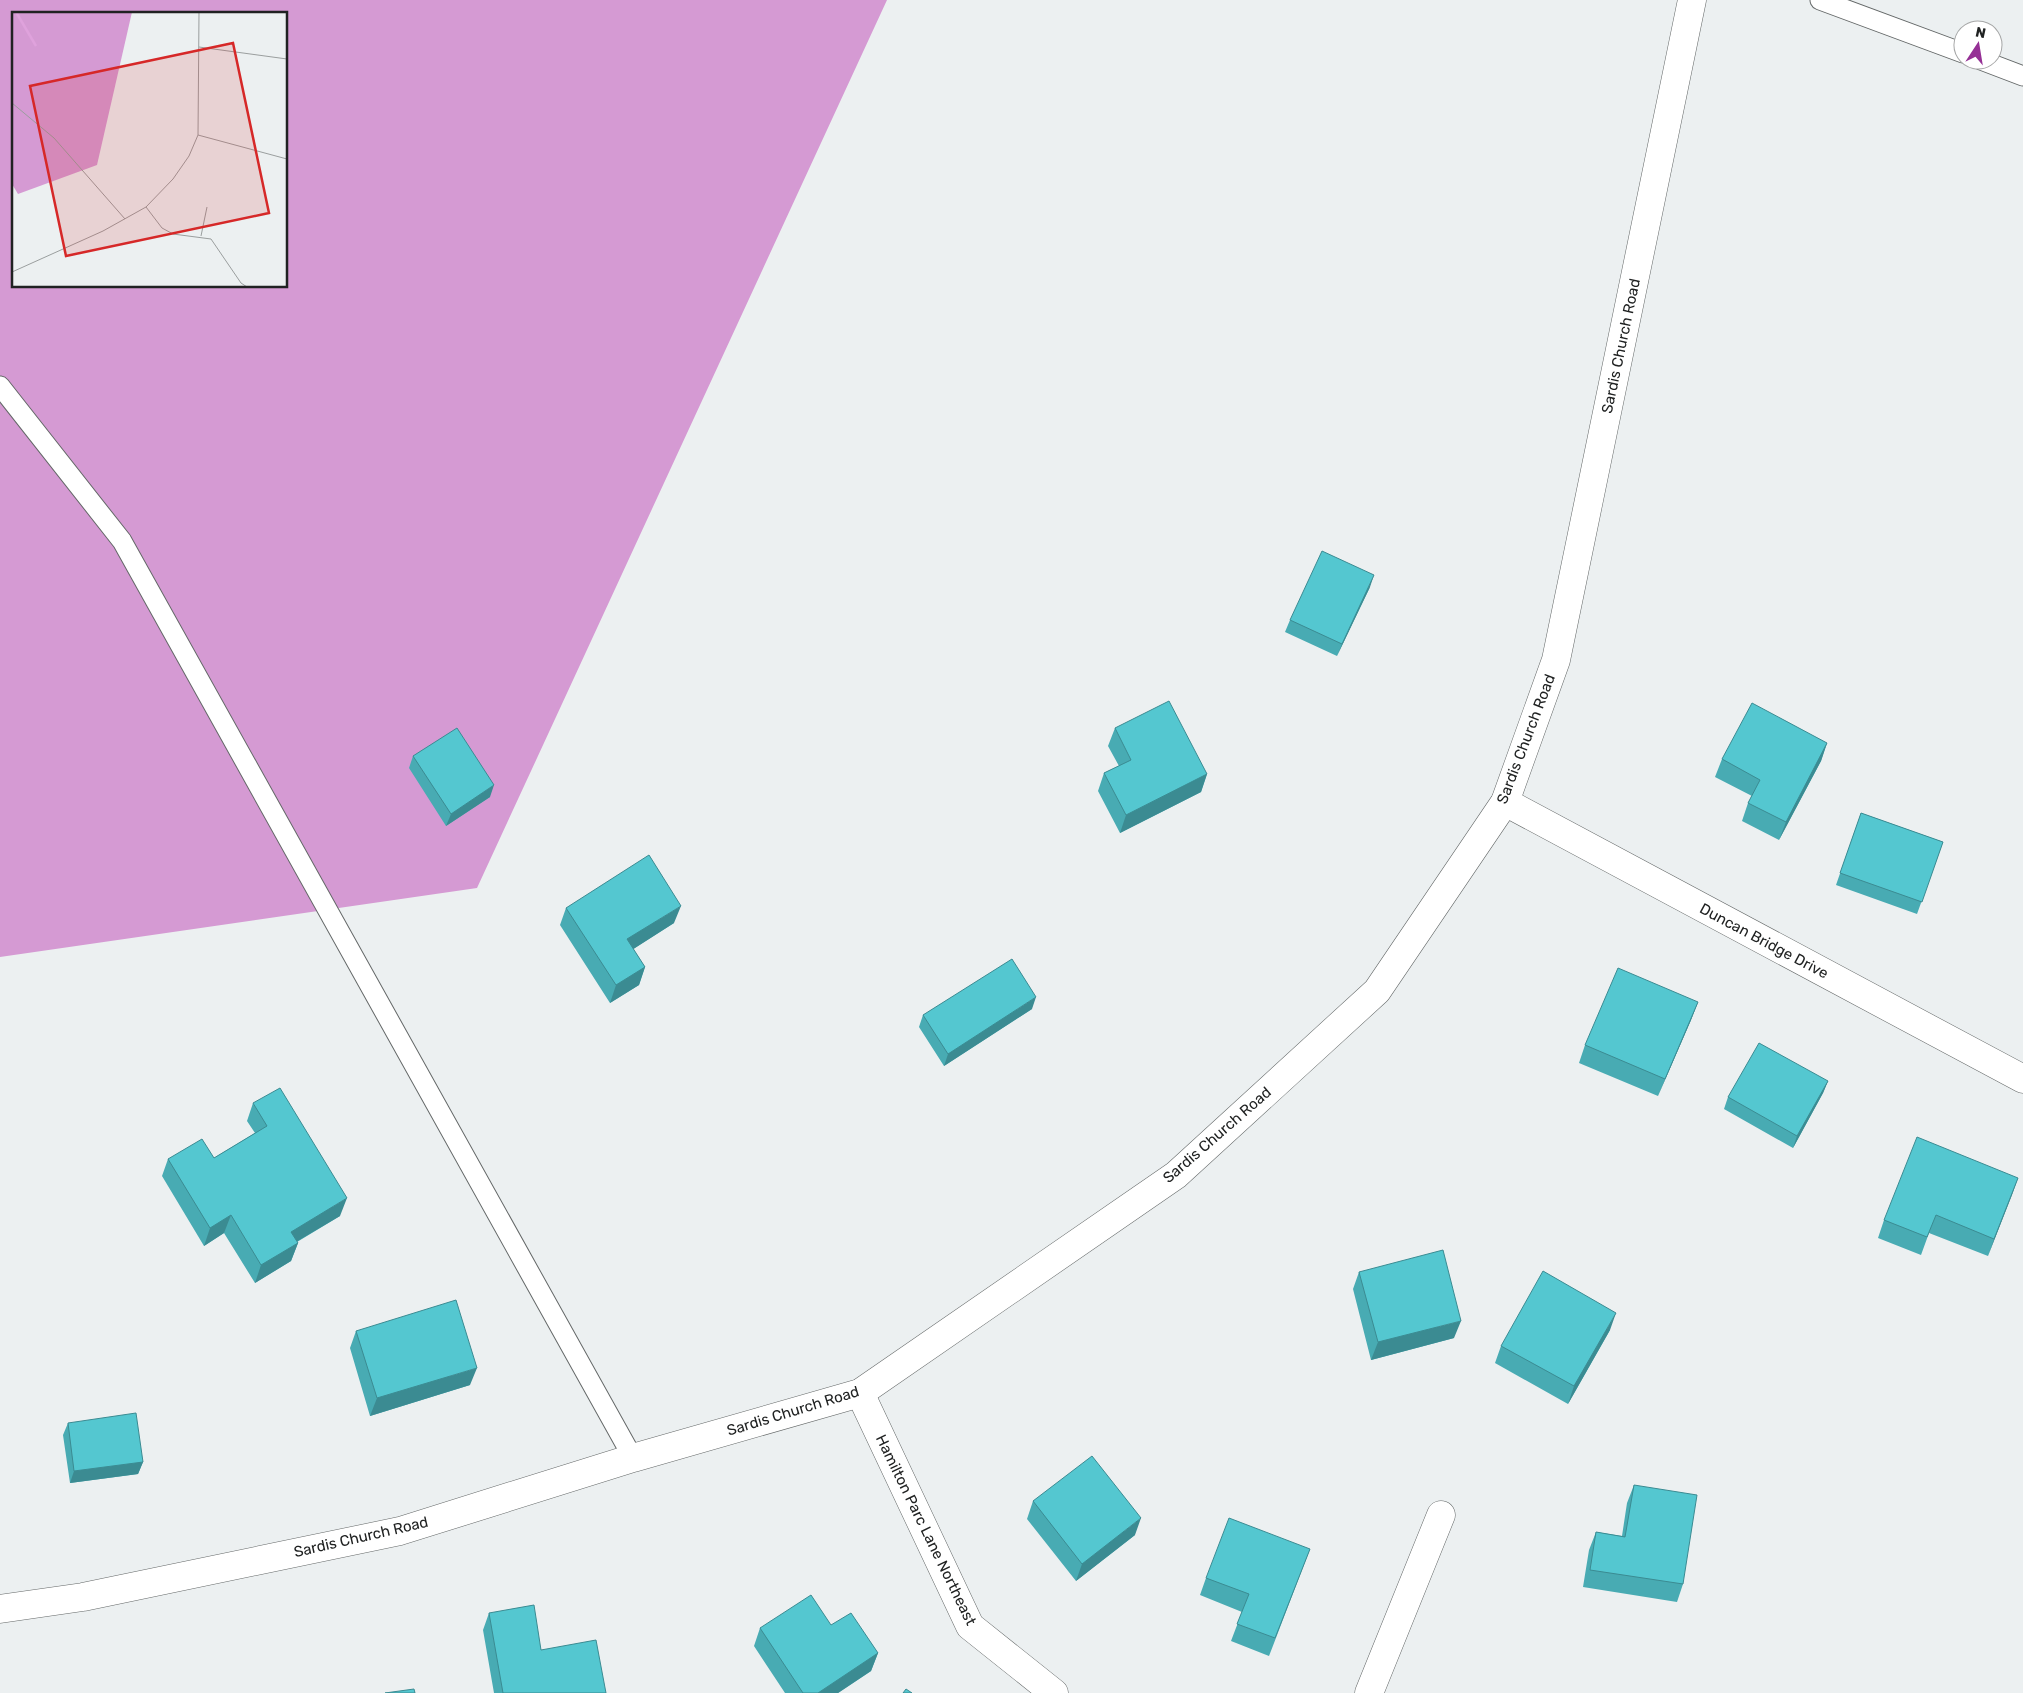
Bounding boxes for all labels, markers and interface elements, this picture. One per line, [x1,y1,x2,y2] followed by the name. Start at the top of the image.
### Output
[12,12,288,288] inset map
[1953,20,2003,70] north arrow
[1974,23,1987,42] text: N
[1598,277,1644,415] street label: Sardis Church Road
[1493,672,1559,806] street label: Sardis Church Road
[1697,899,1831,983] street label: Duncan Bridge Drive
[1159,1083,1275,1187] street label: Sardis Church Road
[725,1382,861,1440] street label: Sardis Church Road
[872,1432,980,1628] street label: Hamilton Parc Lane Northeast
[292,1513,430,1561] street label: Sardis Church Road

